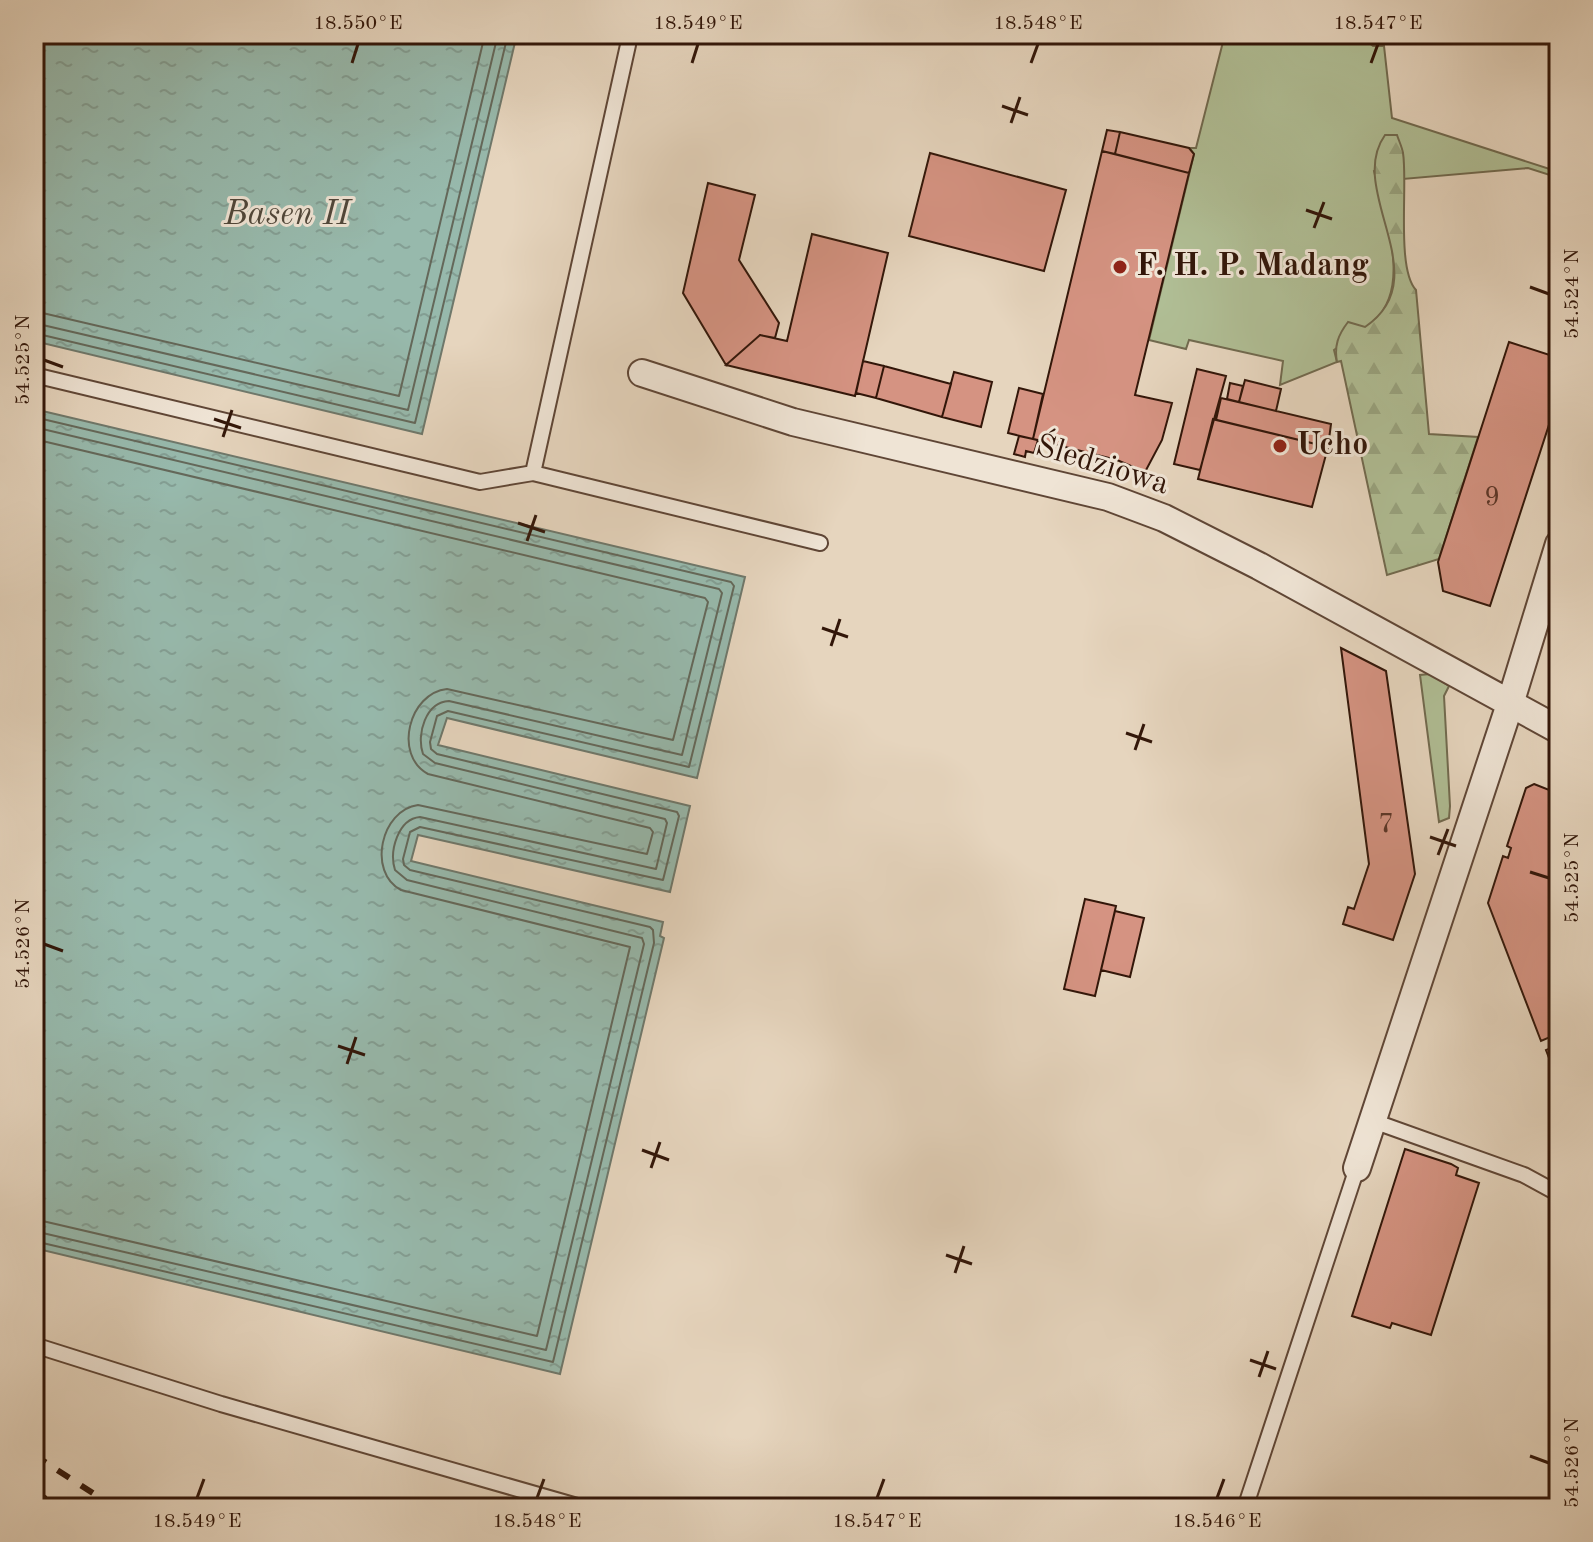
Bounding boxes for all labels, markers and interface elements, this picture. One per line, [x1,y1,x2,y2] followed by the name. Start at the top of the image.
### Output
[314,14,403,34] text: 18.550°E
[654,14,743,34] text: 18.549°E
[994,14,1083,34] text: 18.548°E
[1334,14,1423,34] text: 18.547°E
[223,198,353,232] water label: Basen II
[1563,249,1583,339] text: 54.524°N
[1136,251,1369,283] place label: F. H. P. Madang
[1111,258,1129,276] marker: F. H. P. Madang
[14,315,34,405] text: 54.525°N
[1032,425,1174,501] street label: Śledziowa
[1296,430,1368,462] place label: Ucho
[1271,437,1289,455] marker: Ucho
[1484,484,1500,512] house number: 9
[1378,811,1394,839] house number: 7
[1563,833,1583,923] text: 54.525°N
[14,899,34,989] text: 54.526°N
[1563,1418,1583,1508] text: 54.526°N
[153,1512,242,1532] text: 18.549°E
[493,1512,582,1532] text: 18.548°E
[833,1512,922,1532] text: 18.547°E
[1173,1512,1262,1532] text: 18.546°E

